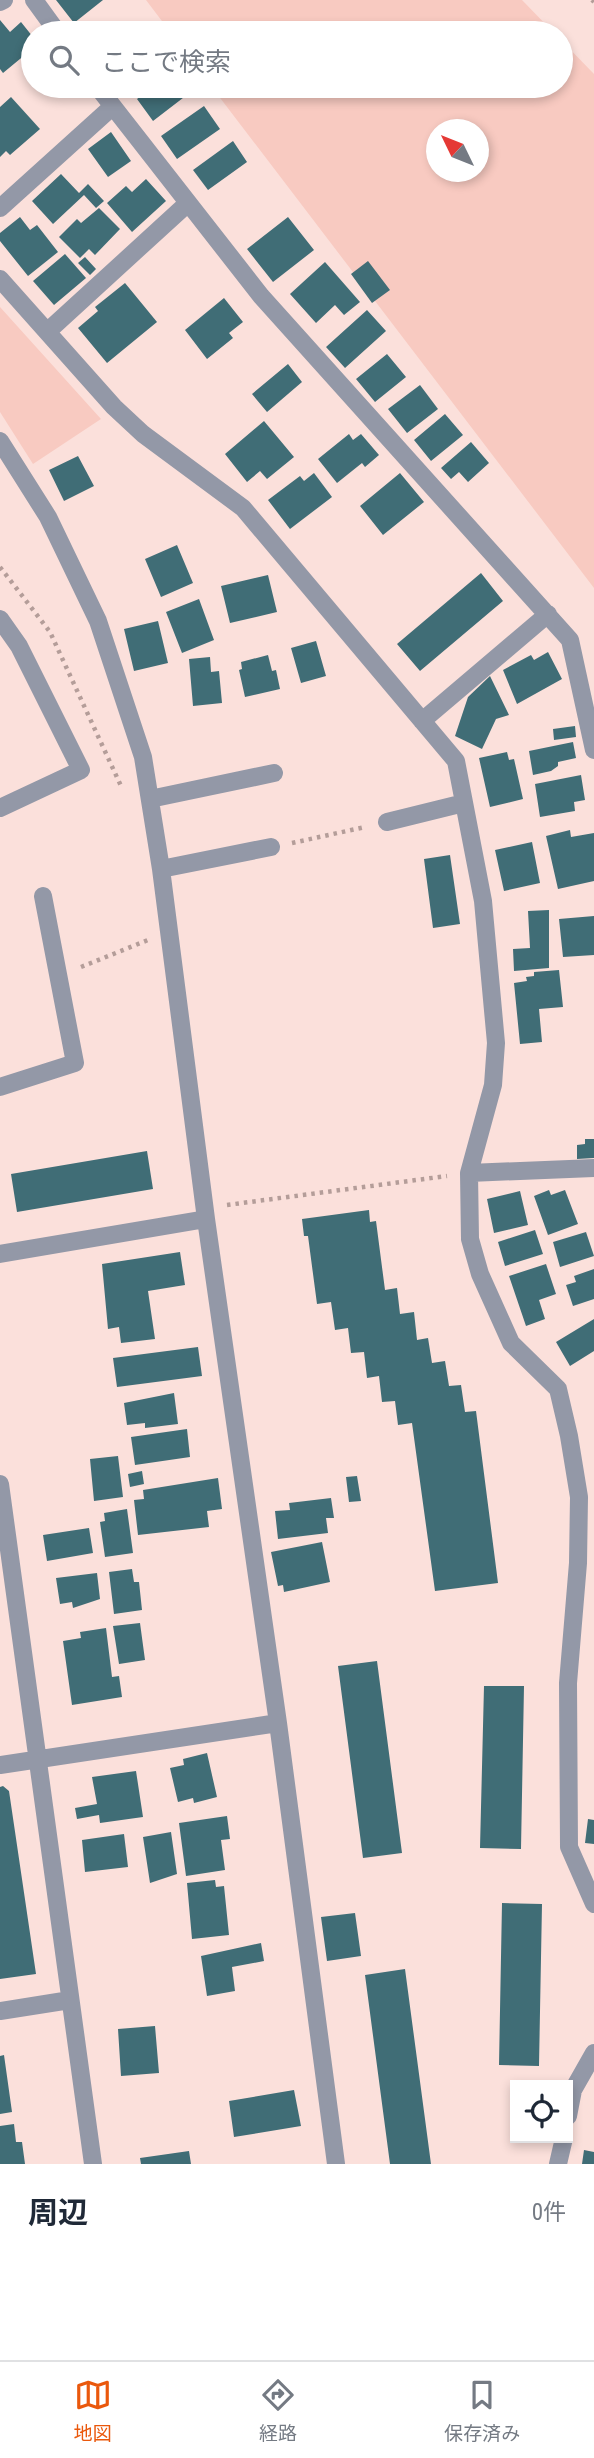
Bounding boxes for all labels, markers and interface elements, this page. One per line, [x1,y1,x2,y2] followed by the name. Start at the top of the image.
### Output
[21,21,573,98] search box
[45,41,83,79] icon: search
[101,47,231,77] text: ここで検索
[426,119,489,182] north arrow
[510,2080,573,2143] map controls
[510,2080,573,2143] button: locate
[28,2195,88,2230] text: 周辺
[532,2199,566,2226] text: 0件
[74,2376,112,2445] tab: 地図
[259,2376,297,2445] tab: 経路
[444,2376,520,2445] tab: 保存済み

